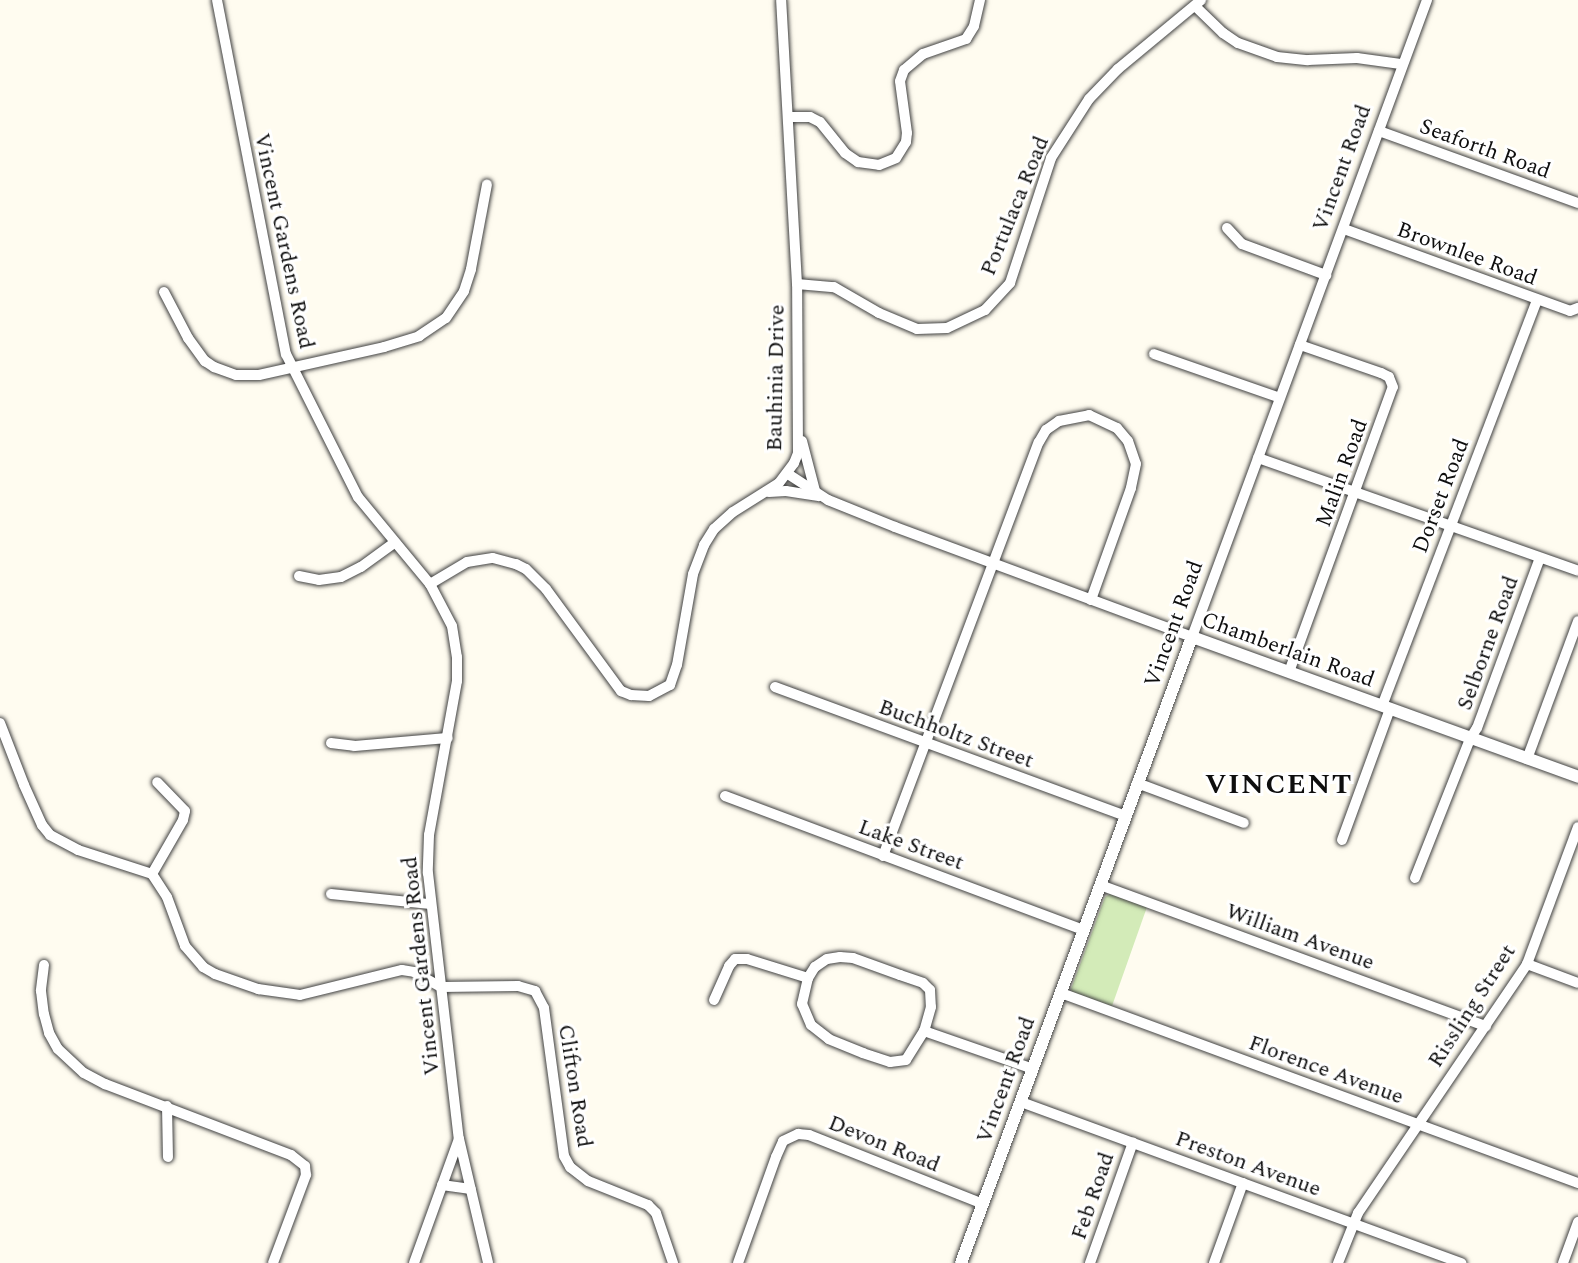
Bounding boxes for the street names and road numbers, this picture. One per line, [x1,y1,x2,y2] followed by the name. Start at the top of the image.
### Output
[1307,101,1377,235] street label: Vincent Road
[1416,113,1554,185] street label: Seaforth Road
[248,131,320,351] street label: Vincent Gardens Road
[975,132,1055,280] street label: Portulaca Road
[1393,216,1541,292] street label: Brownlee Road
[762,304,790,452] street label: Bauhinia Drive
[1310,415,1374,531] street label: Malin Road
[1407,435,1475,557] street label: Dorset Road
[1139,557,1209,691] street label: Vincent Road
[1452,572,1524,714] street label: Selborne Road
[1198,606,1378,694] street label: Chamberlain Road
[875,694,1037,774] street label: Buchholtz Street
[855,814,967,876] street label: Lake Street
[396,855,446,1077] street label: Vincent Gardens Road
[1222,898,1378,976] street label: William Avenue
[1422,939,1522,1073] street label: Rissling Street
[971,1013,1041,1147] street label: Vincent Road
[552,1022,598,1150] street label: Clifton Road
[1245,1030,1407,1110] street label: Florence Avenue
[824,1110,944,1178] street label: Devon Road
[1172,1125,1324,1203] street label: Preston Avenue
[1066,1149,1120,1243] street label: Feb Road

